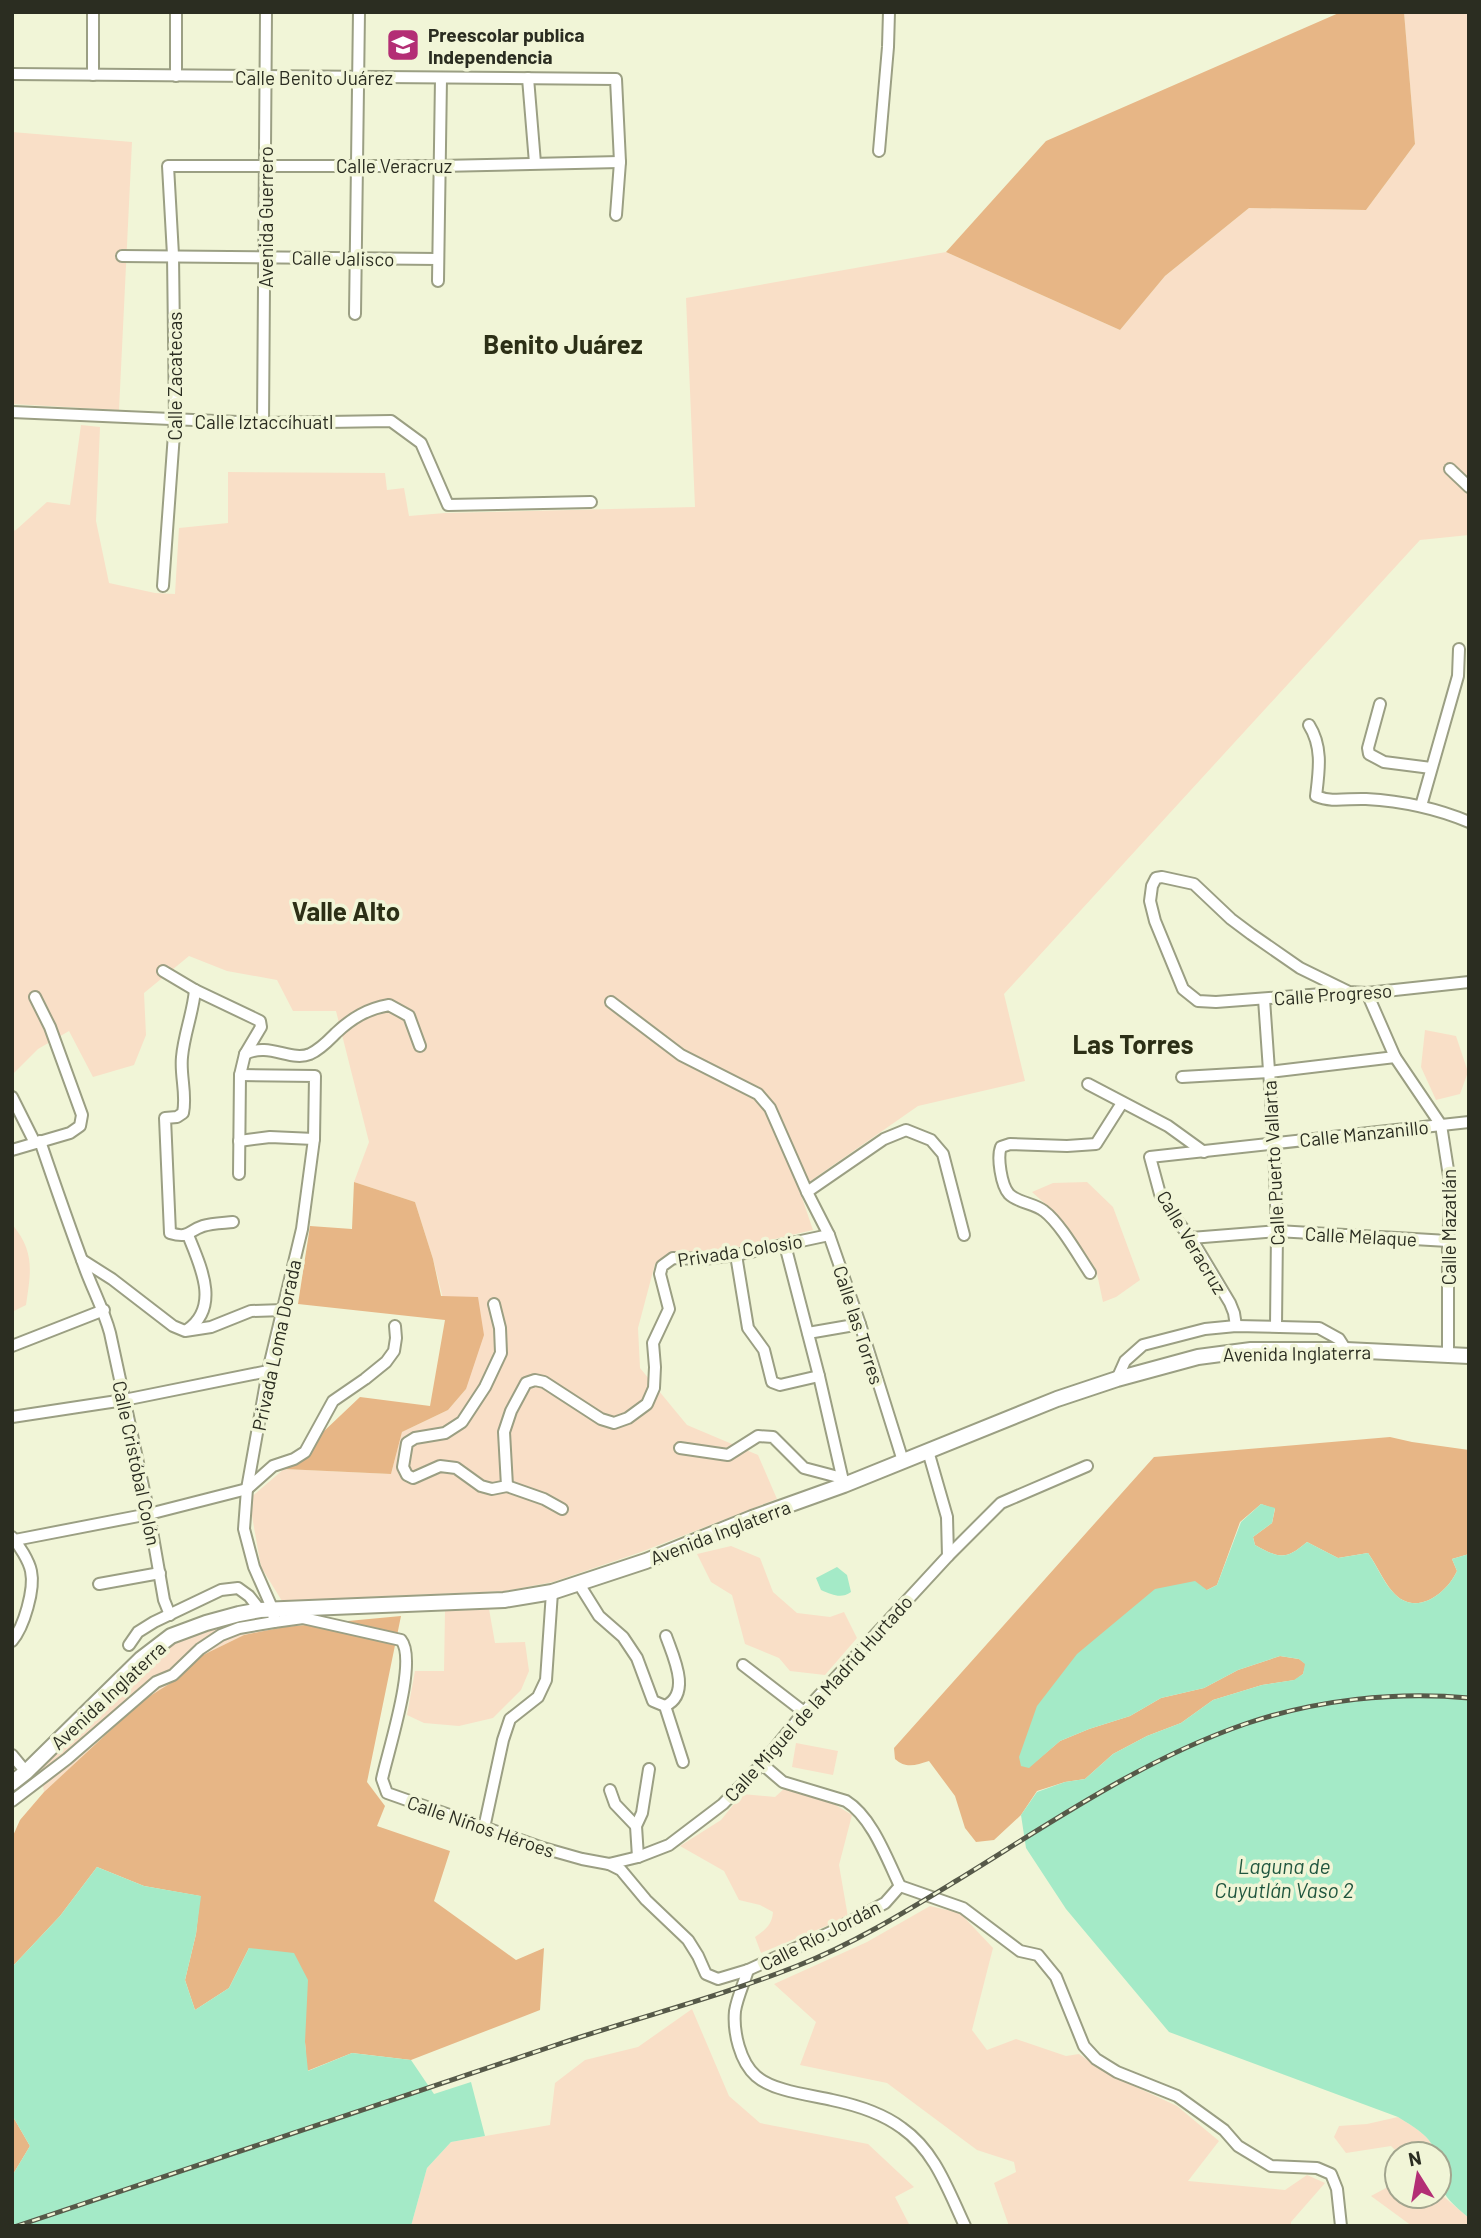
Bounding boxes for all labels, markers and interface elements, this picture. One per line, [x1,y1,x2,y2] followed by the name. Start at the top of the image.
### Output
[428,23,585,68] place label: Preescolar publica Independencia
[384,26,422,64] school or university icon: Preescolar publica Independencia
[235,66,393,89] street label: Calle Benito Juárez
[254,146,277,288] street label: Avenida Guerrero
[336,154,452,177] street label: Calle Veracruz
[291,246,395,270] street label: Calle Jalisco
[163,312,186,440] street label: Calle Zacatecas
[483,328,643,359] district label: Benito Juárez
[195,410,333,433] street label: Calle Iztaccíhuatl
[292,895,400,926] district label: Valle Alto
[1273,978,1393,1010] street label: Calle Progreso
[1072,1028,1194,1059] district label: Las Torres
[1257,1080,1289,1246] street label: Calle Puerto Vallarta
[1298,1115,1430,1151] street label: Calle Manzanillo
[1437,1169,1460,1285] street label: Calle Mazatlán
[1152,1186,1232,1298] street label: Calle Veracruz
[1304,1222,1418,1250] street label: Calle Melaque
[676,1229,804,1271] street label: Privada Colosio
[247,1257,305,1433] street label: Privada Loma Dorada
[829,1263,889,1387] street label: Calle las Torres
[1223,1340,1371,1366] street label: Avenida Inglaterra
[108,1378,166,1548] street label: Calle Cristóbal Colón
[647,1495,793,1569] street label: Avenida Inglaterra
[719,1590,917,1806] street label: Calle Miguel de la Madrid Hurtado
[46,1636,170,1754] street label: Avenida Inglaterra
[405,1790,557,1862] street label: Calle Niños Héroes
[1214,1853,1354,1902] water label: Laguna de Cuyutlán Vaso 2
[756,1895,884,1975] street label: Calle Río Jordán
[1383,2140,1453,2210] north arrow
[1406,2145,1423,2170] text: N

